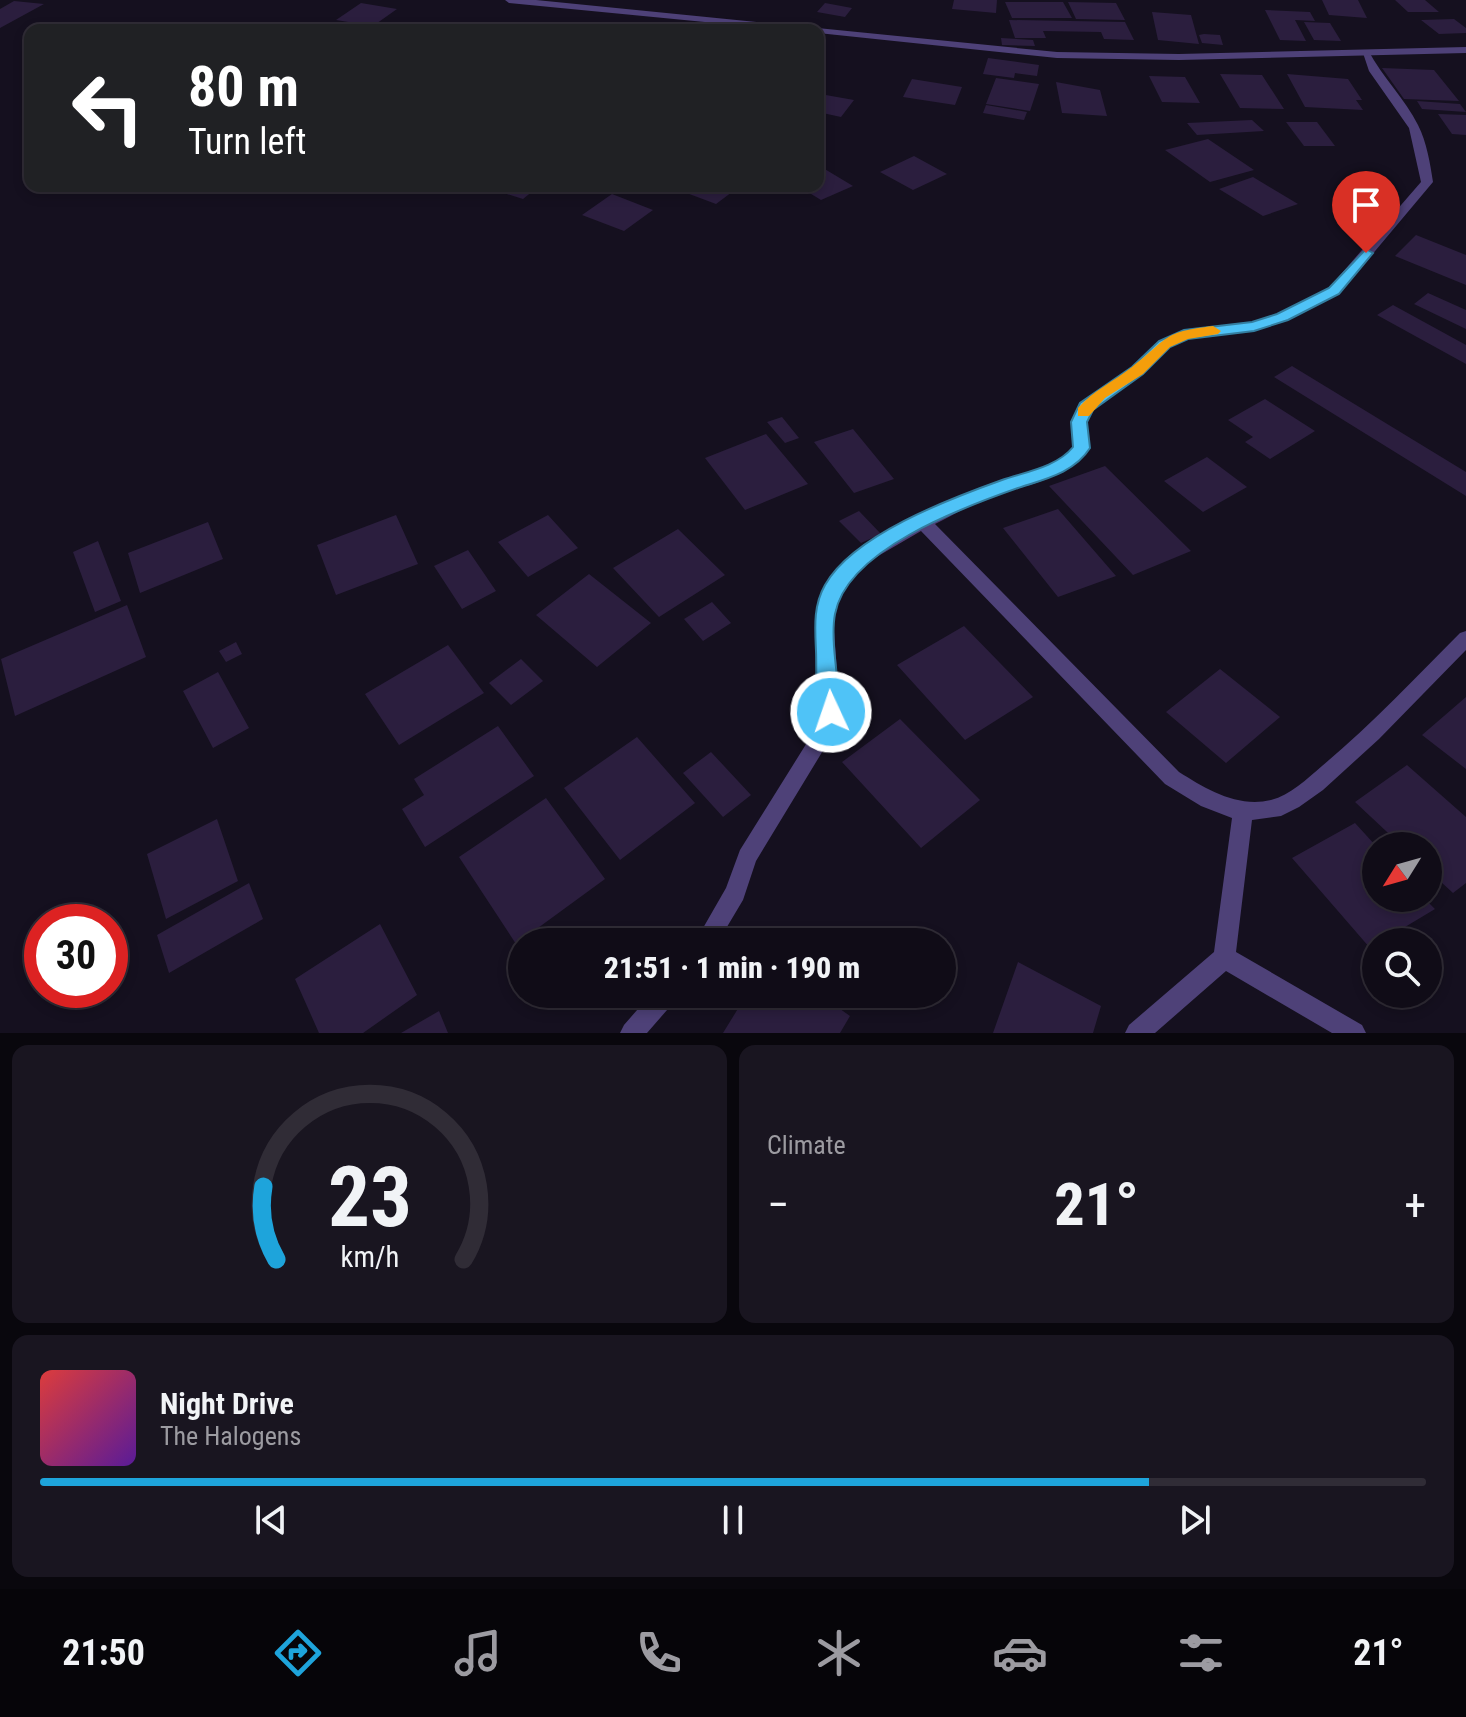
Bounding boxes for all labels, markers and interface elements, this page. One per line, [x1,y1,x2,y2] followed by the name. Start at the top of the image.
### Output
[188,54,299,120] text: 80 m
[56,56,160,160] icon: left
[188,121,306,163] text: Turn left
[1332,171,1400,253] pin
[1344,183,1388,227] icon: arrive
[789,670,873,754] position arrow
[1362,832,1442,912] north arrow
[1362,832,1442,1008] map controls
[24,904,128,1008] speed limit sign: 30
[1362,928,1442,1008] button: search
[604,950,860,985] text: 21:51 · 1 min · 190 m
[767,1130,846,1160] text: Climate
[327,1149,412,1246] text: 23
[1054,1169,1139,1240] text: 21°
[767,1179,789,1231] text: −
[1404,1179,1426,1231] text: +
[340,1240,399,1274] text: km/h
[160,1386,294,1421] text: Night Drive
[160,1421,301,1451] text: The Halogens
[249,1498,293,1542] icon: previous
[711,1498,755,1542] icon: pause
[1173,1498,1217,1542] icon: next
[270,1625,326,1681] icon: directions
[450,1625,506,1681] icon: music
[631,1625,687,1681] icon: phone
[811,1625,867,1681] icon: climate
[992,1625,1048,1681] icon: car
[1173,1625,1229,1681] icon: filters
[62,1632,145,1674] text: 21:50
[1353,1632,1404,1674] text: 21°

